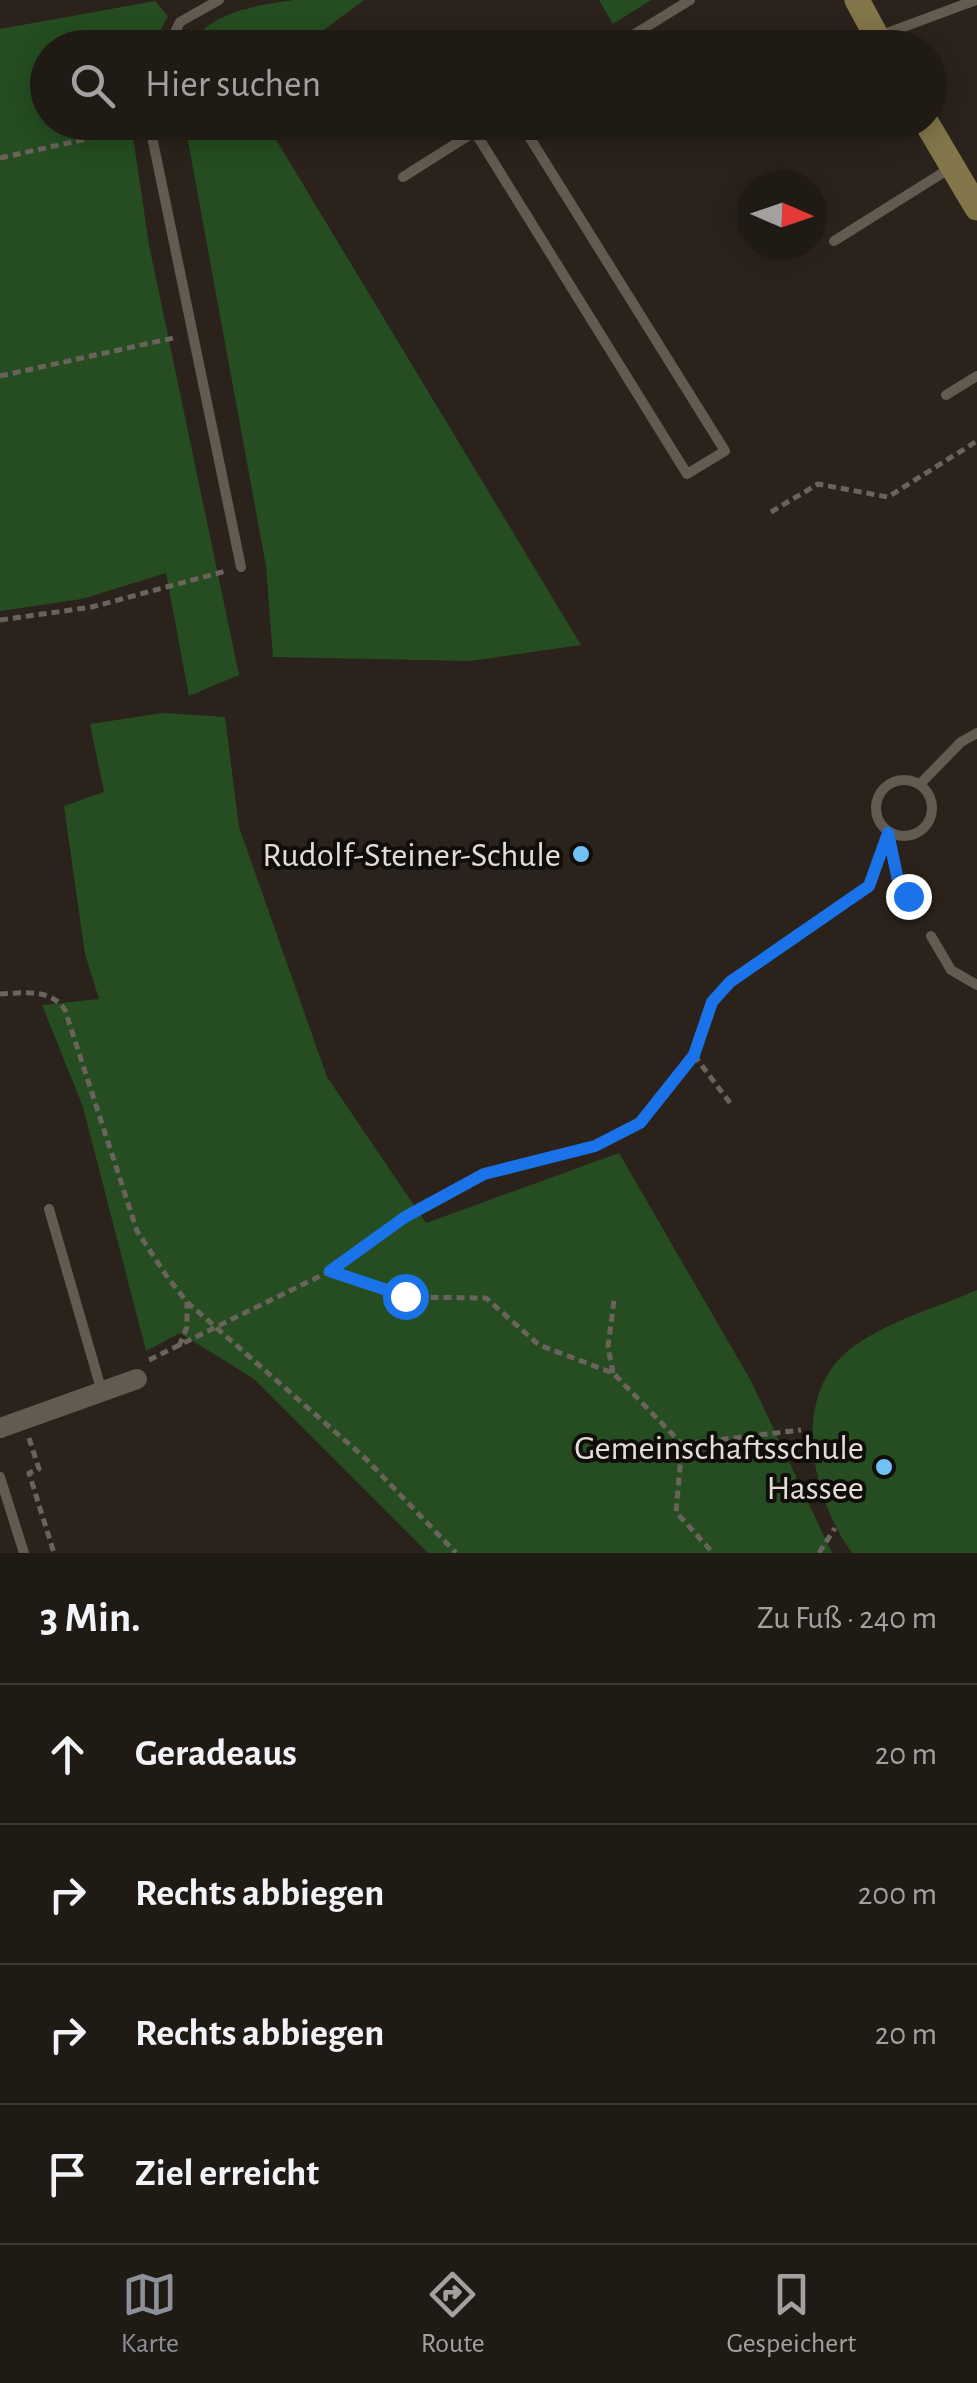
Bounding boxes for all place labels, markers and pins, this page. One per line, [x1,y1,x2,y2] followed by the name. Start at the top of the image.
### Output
[262,838,561,873] place label: Rudolf-Steiner-Schule
[570,843,592,865] marker: Rudolf-Steiner-Schule
[574,1431,864,1506] place label: Gemeinschaftsschule Hassee
[873,1456,895,1478] marker: Gemeinschaftsschule Hassee

